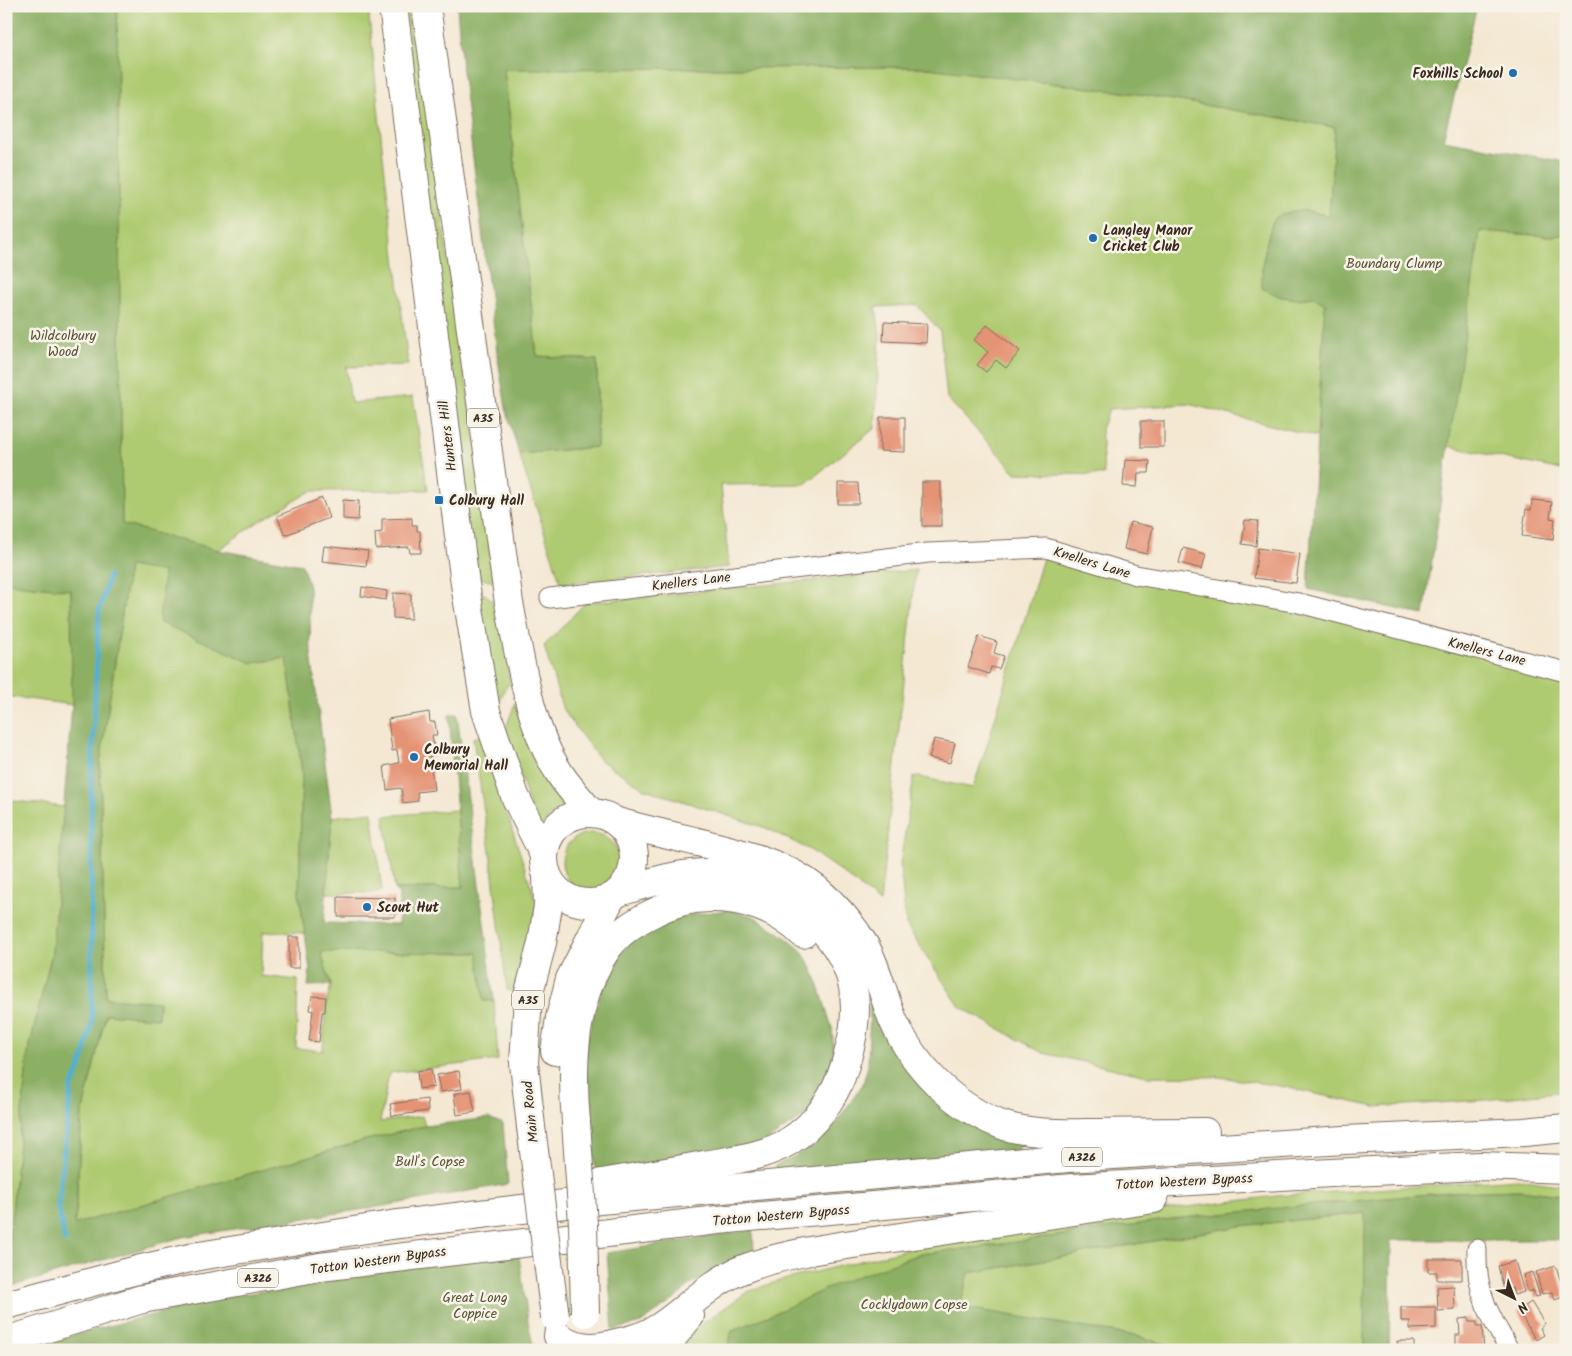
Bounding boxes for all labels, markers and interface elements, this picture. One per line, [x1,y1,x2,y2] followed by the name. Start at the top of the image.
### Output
[1413,63,1503,85] place label: Foxhills School
[1507,67,1519,79] marker: Foxhills School
[1103,220,1193,258] place label: Langley Manor Cricket Club
[1087,232,1099,244] marker: Langley Manor Cricket Club
[1346,253,1442,275] park label: Boundary Clump
[30,325,96,363] park label: Wildcolbury Wood
[433,399,463,472] street label: Hunters Hill
[467,408,499,428] road number: A35
[449,490,524,512] place label: Colbury Hall
[433,494,445,506] marker: Colbury Hall
[1051,541,1134,585] street label: Knellers Lane
[650,566,733,598] street label: Knellers Lane
[1446,632,1529,672] street label: Knellers Lane
[424,739,508,777] place label: Colbury Memorial Hall
[408,751,420,763] marker: Colbury Memorial Hall
[377,897,439,919] place label: Scout Hut
[361,901,373,913] marker: Scout Hut
[512,990,544,1010] road number: A35
[517,1079,545,1144] street label: Main Road
[1062,1148,1102,1166] road number: A326
[395,1151,466,1173] park label: Bull's Copse
[1115,1167,1253,1197] street label: Totton Western Bypass
[712,1199,851,1233] street label: Totton Western Bypass
[309,1241,448,1281] street label: Totton Western Bypass
[238,1268,278,1288] road number: A326
[1490,1274,1540,1324] north arrow
[442,1287,508,1325] park label: Great Long Coppice
[860,1294,968,1316] park label: Cocklydown Copse
[1511,1296,1533,1318] text: N

